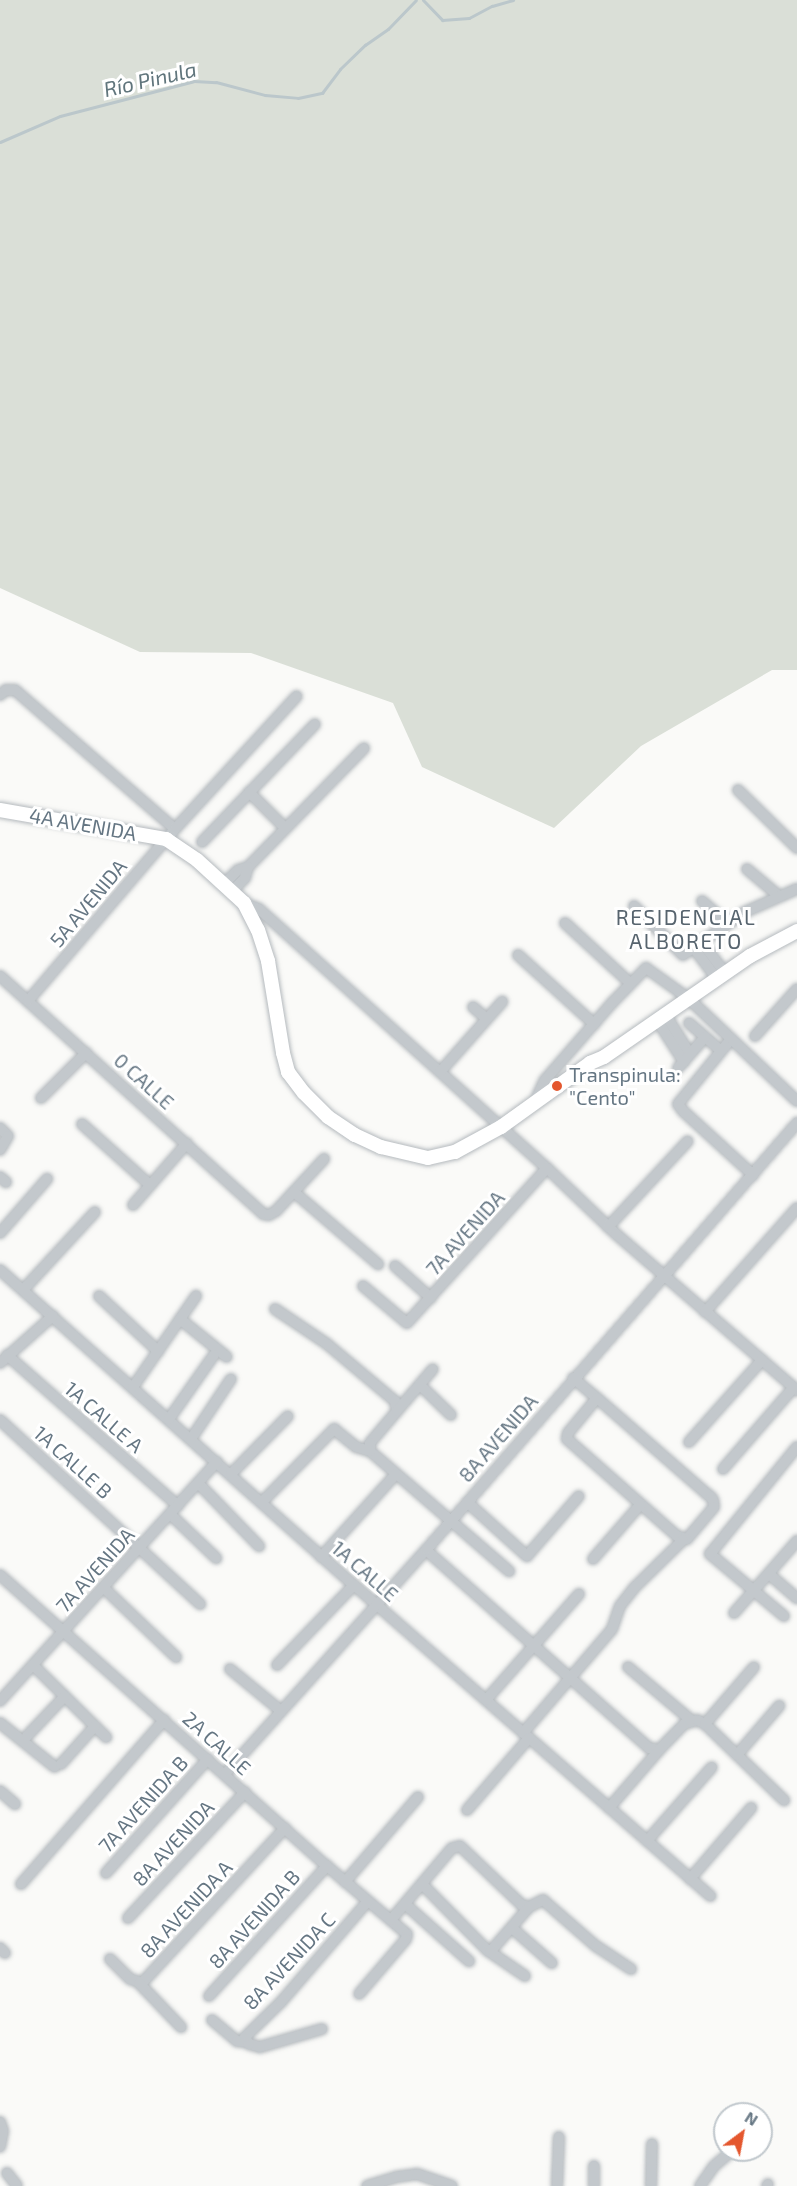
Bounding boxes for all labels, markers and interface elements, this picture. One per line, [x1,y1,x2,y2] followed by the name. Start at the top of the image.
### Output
[101,56,199,102] water label: Río Pinula
[27,803,139,845] street label: 4A AVENIDA
[44,854,132,952] street label: 5A AVENIDA
[616,904,756,954] district label: RESIDENCIAL ALBORETO
[109,1048,179,1114] street label: 0 CALLE
[569,1062,681,1109] place label: Transpinula: "Cento"
[550,1079,564,1093] marker: Transpinula: "Cento"
[420,1185,510,1281] street label: 7A AVENIDA
[59,1376,149,1458] street label: 1A CALLE A
[453,1389,543,1487] street label: 8A AVENIDA
[29,1421,117,1503] street label: 1A CALLE B
[50,1522,140,1618] street label: 7A AVENIDA
[327,1536,403,1606] street label: 1A CALLE
[178,1706,256,1780] street label: 2A CALLE
[93,1750,193,1858] street label: 7A AVENIDA B
[127,1795,219,1891] street label: 8A AVENIDA
[134,1855,238,1963] street label: 8A AVENIDA A
[203,1864,305,1974] street label: 8A AVENIDA B
[238,1907,340,2015] street label: 8A AVENIDA C
[713,2102,773,2162] north arrow
[742,2107,762,2129] text: N

